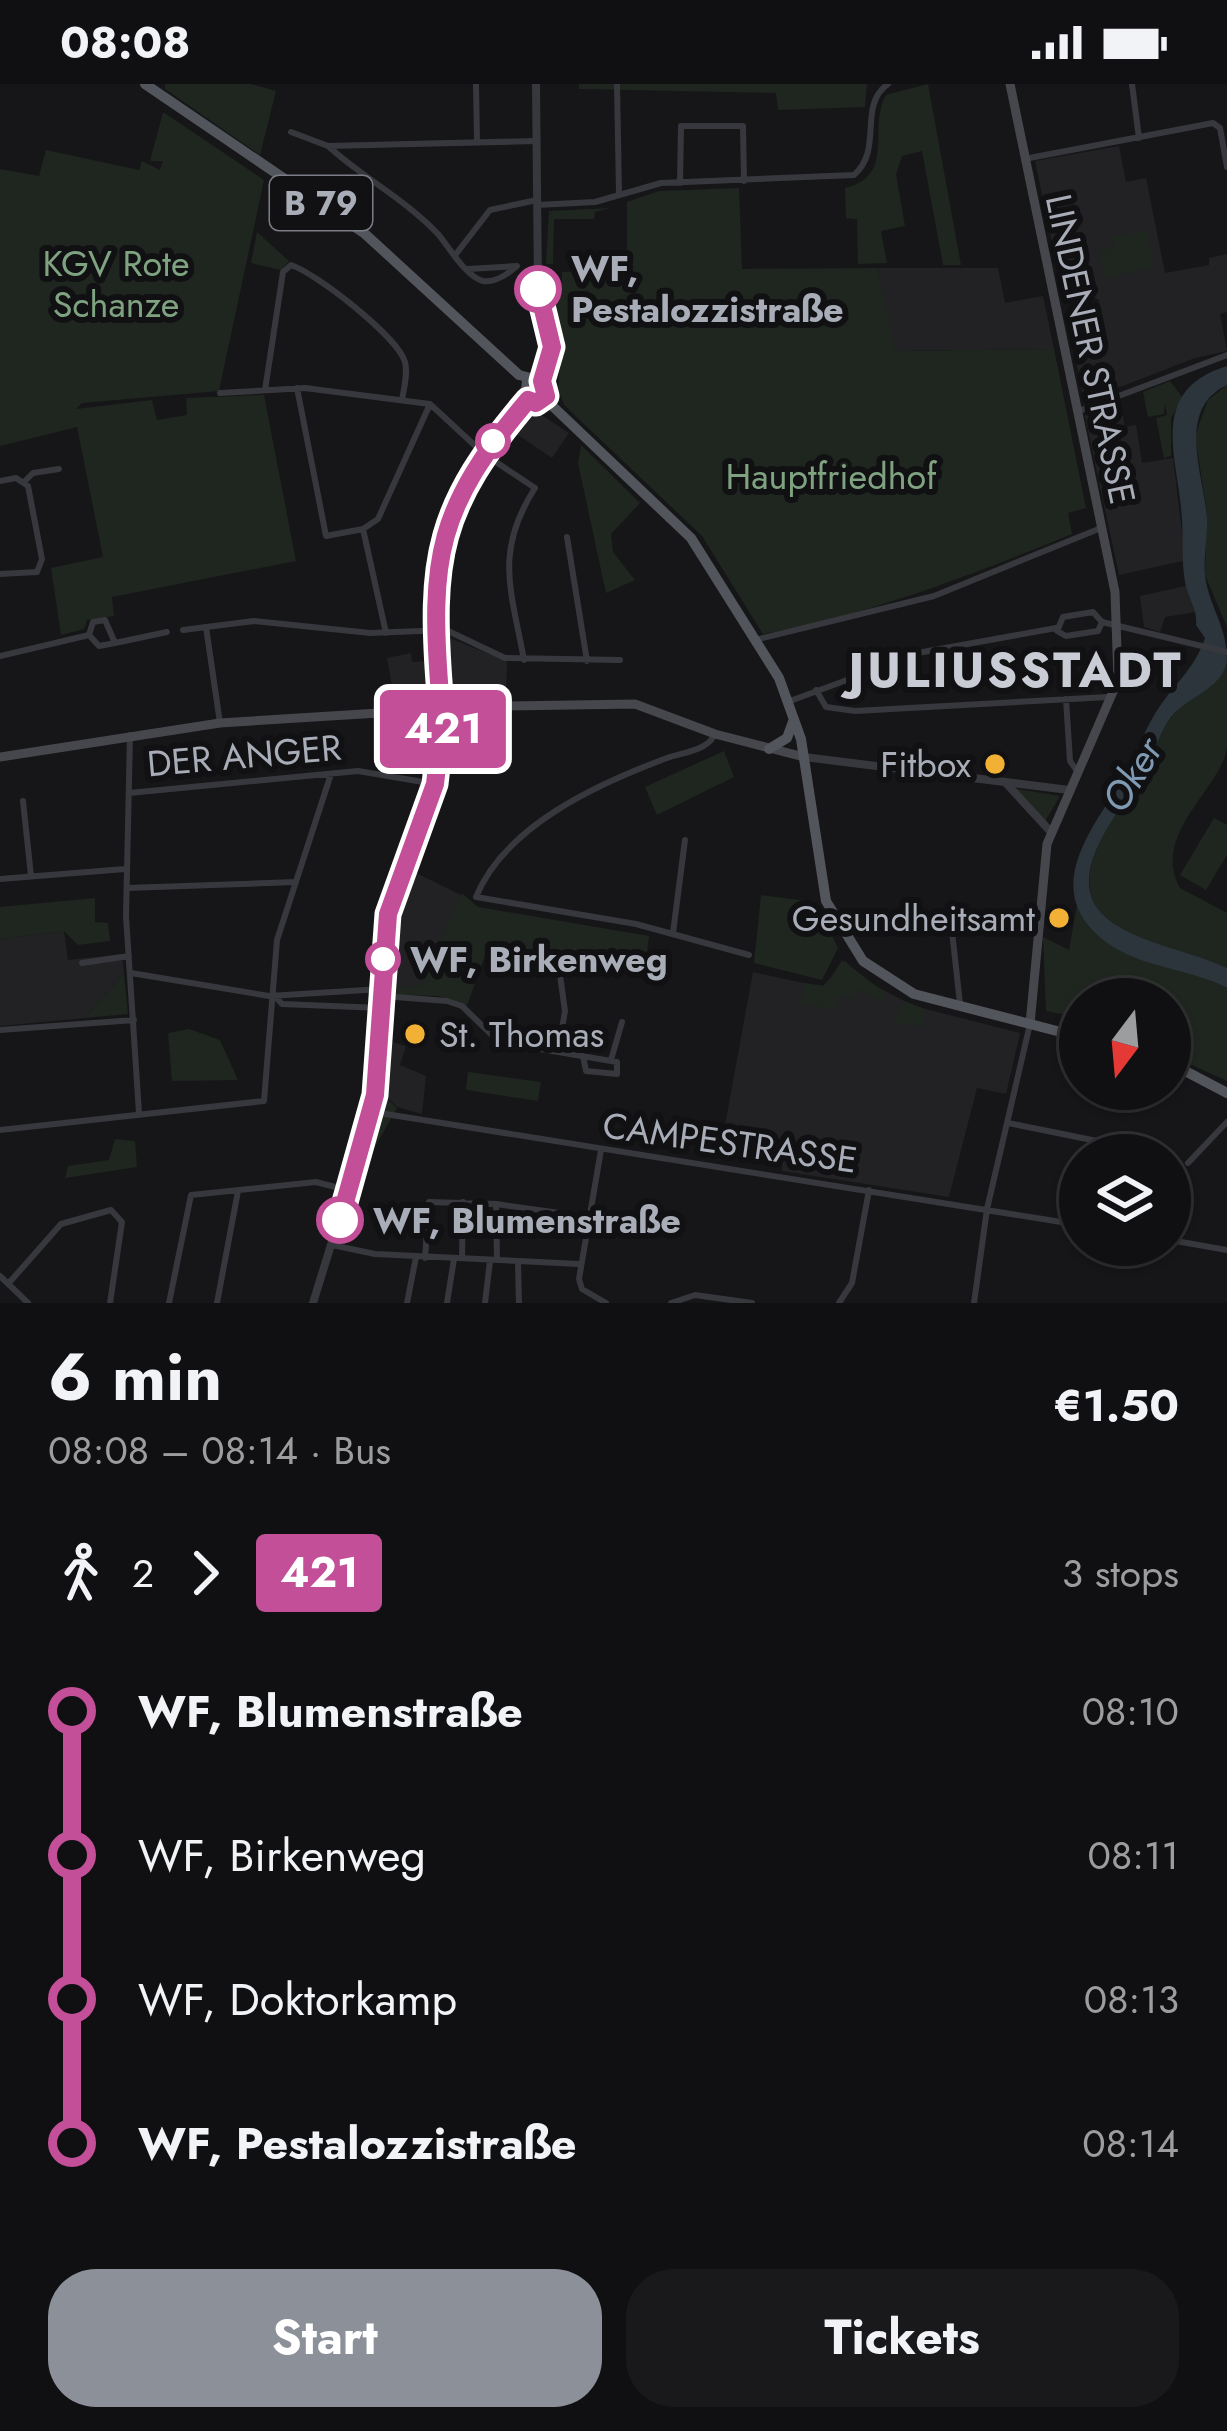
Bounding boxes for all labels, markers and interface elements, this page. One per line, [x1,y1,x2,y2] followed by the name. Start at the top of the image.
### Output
[60,10,191,75] text: 08:08
[270,176,372,230] road number: B 79
[1033,189,1149,509] street label: LINDENER STRASSE
[43,237,189,330] park label: KGV Rote Schanze
[571,242,844,335] place label: WF, Pestalozzistraße
[516,267,560,311] marker: WF, Pestalozzistraße
[477,425,509,457] unlabelled marker
[725,450,938,502] park label: Hauptfriedhof
[841,636,1183,705] district label: JULIUSSTADT
[374,690,512,768] line badge: 421
[404,698,482,759] text: 421
[145,721,343,789] street label: DER ANGER
[1087,725,1178,823] water label: Oker
[880,738,972,790] place label: Fitbox
[982,751,1008,777] marker: Fitbox
[792,892,1035,944] place label: Gesundheitsamt
[1046,905,1072,931] marker: Gesundheitsamt
[410,933,668,985] place label: WF, Birkenweg
[367,943,399,975] marker: WF, Birkenweg
[1059,978,1191,1110] north arrow
[1059,978,1191,1266] map controls
[439,1008,604,1060] place label: St. Thomas
[402,1021,428,1047] marker: St. Thomas
[600,1098,860,1186] street label: CAMPESTRASSE
[1059,1134,1191,1266] button: layers
[373,1194,681,1246] place label: WF, Blumenstraße
[318,1198,362,1242] marker: WF, Blumenstraße
[48,1329,222,1425] text: 6 min
[1053,1373,1179,1438] text: €1.50
[48,1422,391,1479] text: 08:08 – 08:14 · Bus
[48,1540,114,1606] icon: walk
[172,1540,238,1606] icon: forward
[280,1542,358,1603] text: 421
[132,1545,154,1602] text: 2
[1062,1545,1179,1602] text: 3 stops
[138,1679,523,1744] text: WF, Blumenstraße
[1082,1683,1179,1740] text: 08:10
[138,1823,426,1888] text: WF, Birkenweg
[1088,1827,1179,1884] text: 08:11
[138,1967,457,2032] text: WF, Doktorkamp
[1084,1971,1179,2028] text: 08:13
[138,2111,577,2176] text: WF, Pestalozzistraße
[1082,2115,1179,2172] text: 08:14
[48,2269,602,2407] button: Start
[626,2269,1179,2407] button: Tickets

